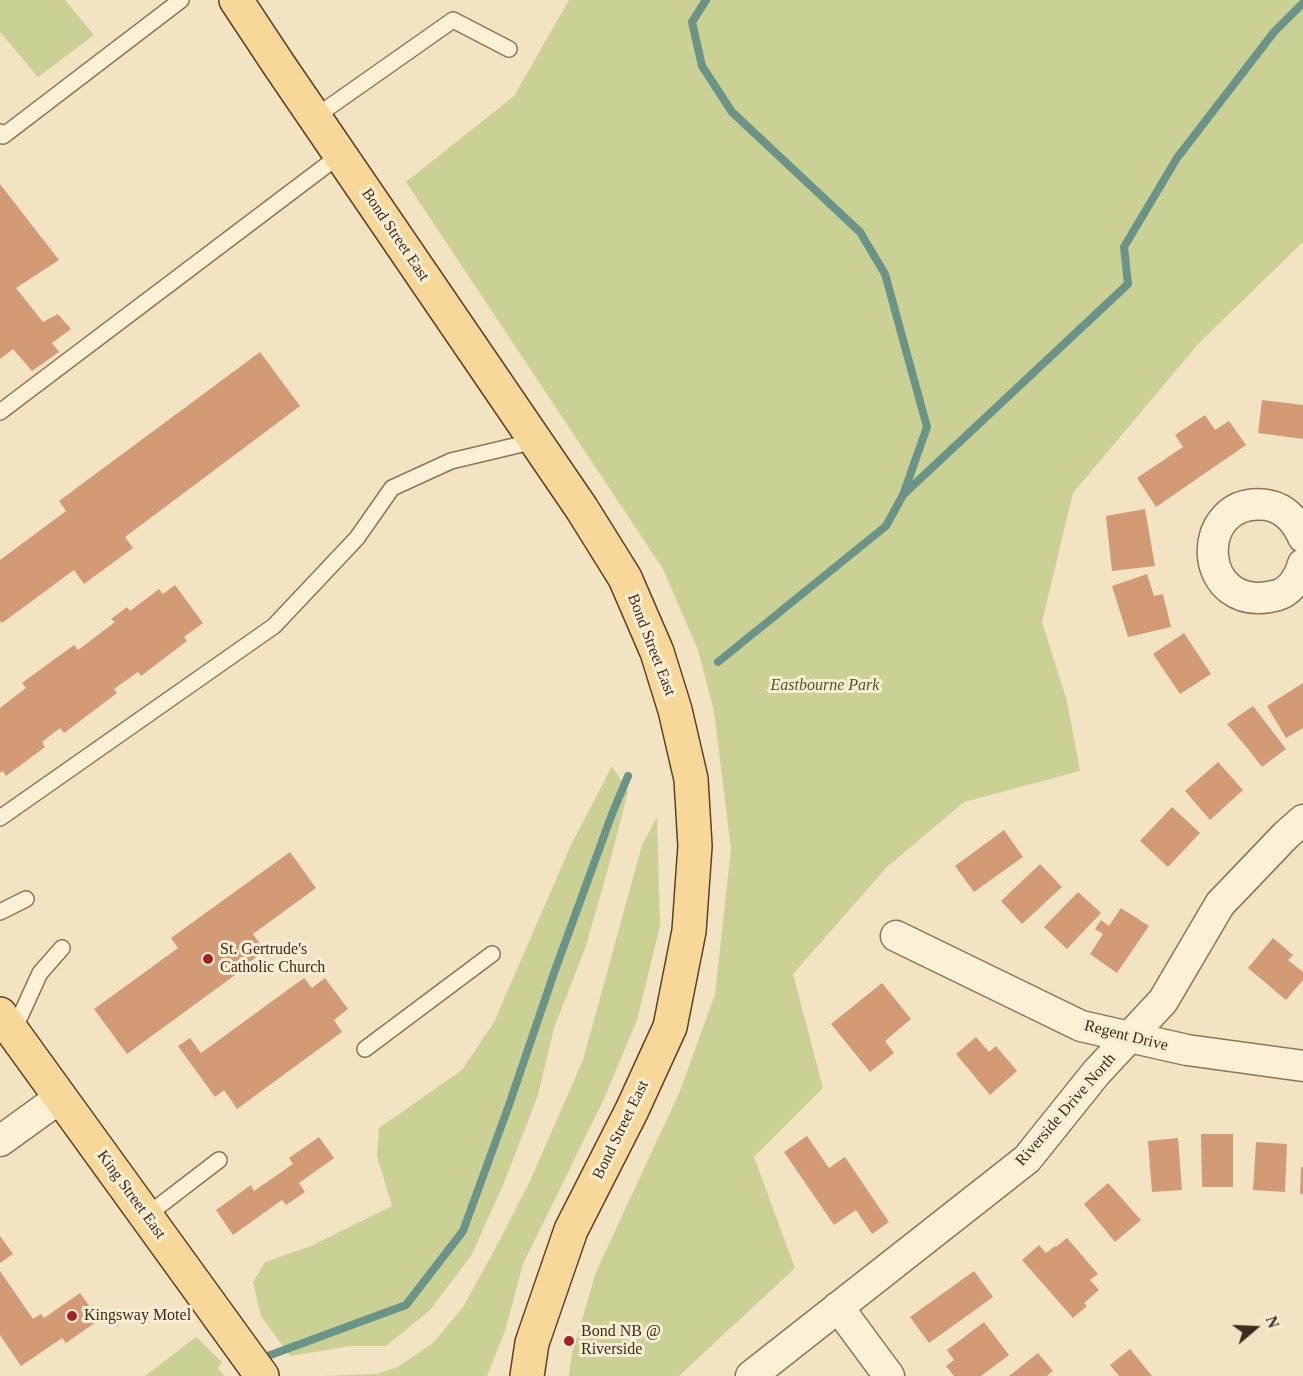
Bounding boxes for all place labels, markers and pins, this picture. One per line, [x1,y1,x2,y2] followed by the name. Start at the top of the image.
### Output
[220,940,325,978] place label: St. Gertrude's Catholic Church
[201,952,215,966] marker: St. Gertrude's Catholic Church
[84,1306,191,1326] place label: Kingsway Motel
[65,1309,79,1323] marker: Kingsway Motel
[581,1322,661,1360] place label: Bond NB @ Riverside
[562,1334,576,1348] marker: Bond NB @ Riverside

